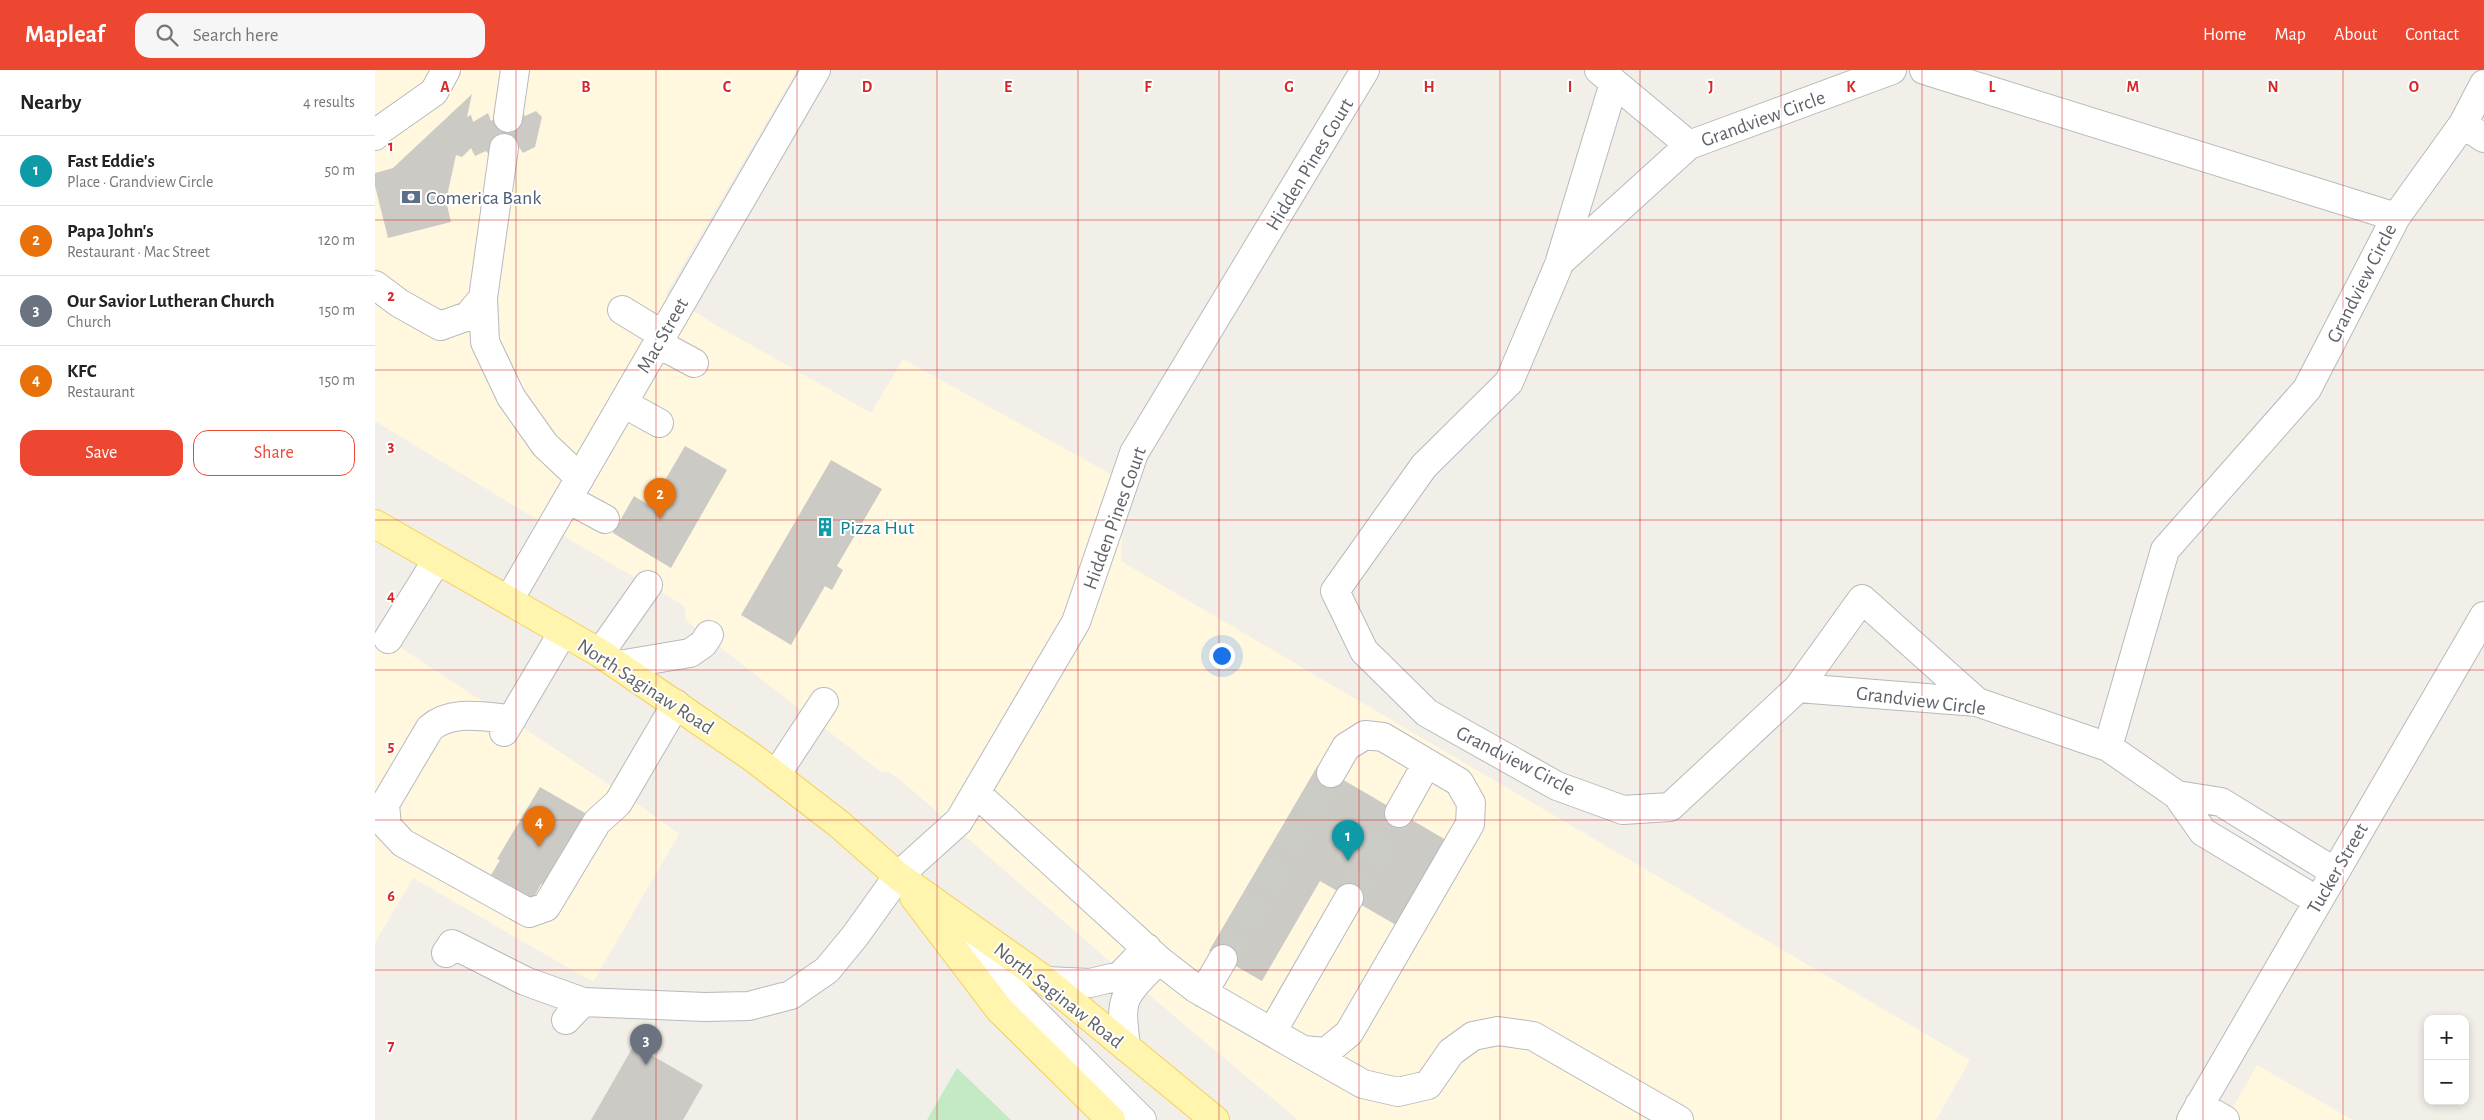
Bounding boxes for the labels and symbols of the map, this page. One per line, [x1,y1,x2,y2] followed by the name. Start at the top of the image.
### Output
[440,79,450,95] text: A
[581,79,591,95] text: B
[723,79,732,95] text: C
[862,79,873,95] text: D
[1004,79,1012,95] text: E
[1144,79,1152,95] text: F
[1284,79,1294,95] text: G
[1423,79,1435,95] text: H
[1568,79,1572,95] text: I
[1708,79,1714,95] text: J
[1846,79,1856,95] text: K
[1989,79,1996,95] text: L
[2127,79,2139,95] text: M
[2267,79,2279,95] text: N
[2409,79,2419,95] text: O
[1699,87,1828,151] street label: Grandview Circle
[1263,94,1357,234] street label: Hidden Pines Court
[388,138,394,154] text: 1
[400,186,422,208] bank icon: Comerica Bank
[426,188,541,208] place label: Comerica Bank
[2323,221,2400,346] street label: Grandview Circle
[387,288,395,304] text: 2
[633,294,693,376] street label: Mac Street
[388,438,395,454] text: 3
[1080,444,1150,592] street label: Hidden Pines Court
[644,478,676,519] pin: 2
[814,516,836,538] building icon: Pizza Hut
[840,518,915,538] place label: Pizza Hut
[387,588,395,604] text: 4
[574,635,717,738] street label: North Saginaw Road
[1209,643,1235,669] your location
[1855,683,1987,719] street label: Grandview Circle
[1453,722,1578,799] street label: Grandview Circle
[388,738,395,754] text: 5
[523,806,555,847] pin: 4
[2304,819,2372,917] street label: Tucker Street
[1332,820,1364,861] pin: 1
[387,888,395,904] text: 6
[990,939,1127,1052] street label: North Saginaw Road
[630,1024,662,1065] pin: 3
[388,1038,395,1054] text: 7

